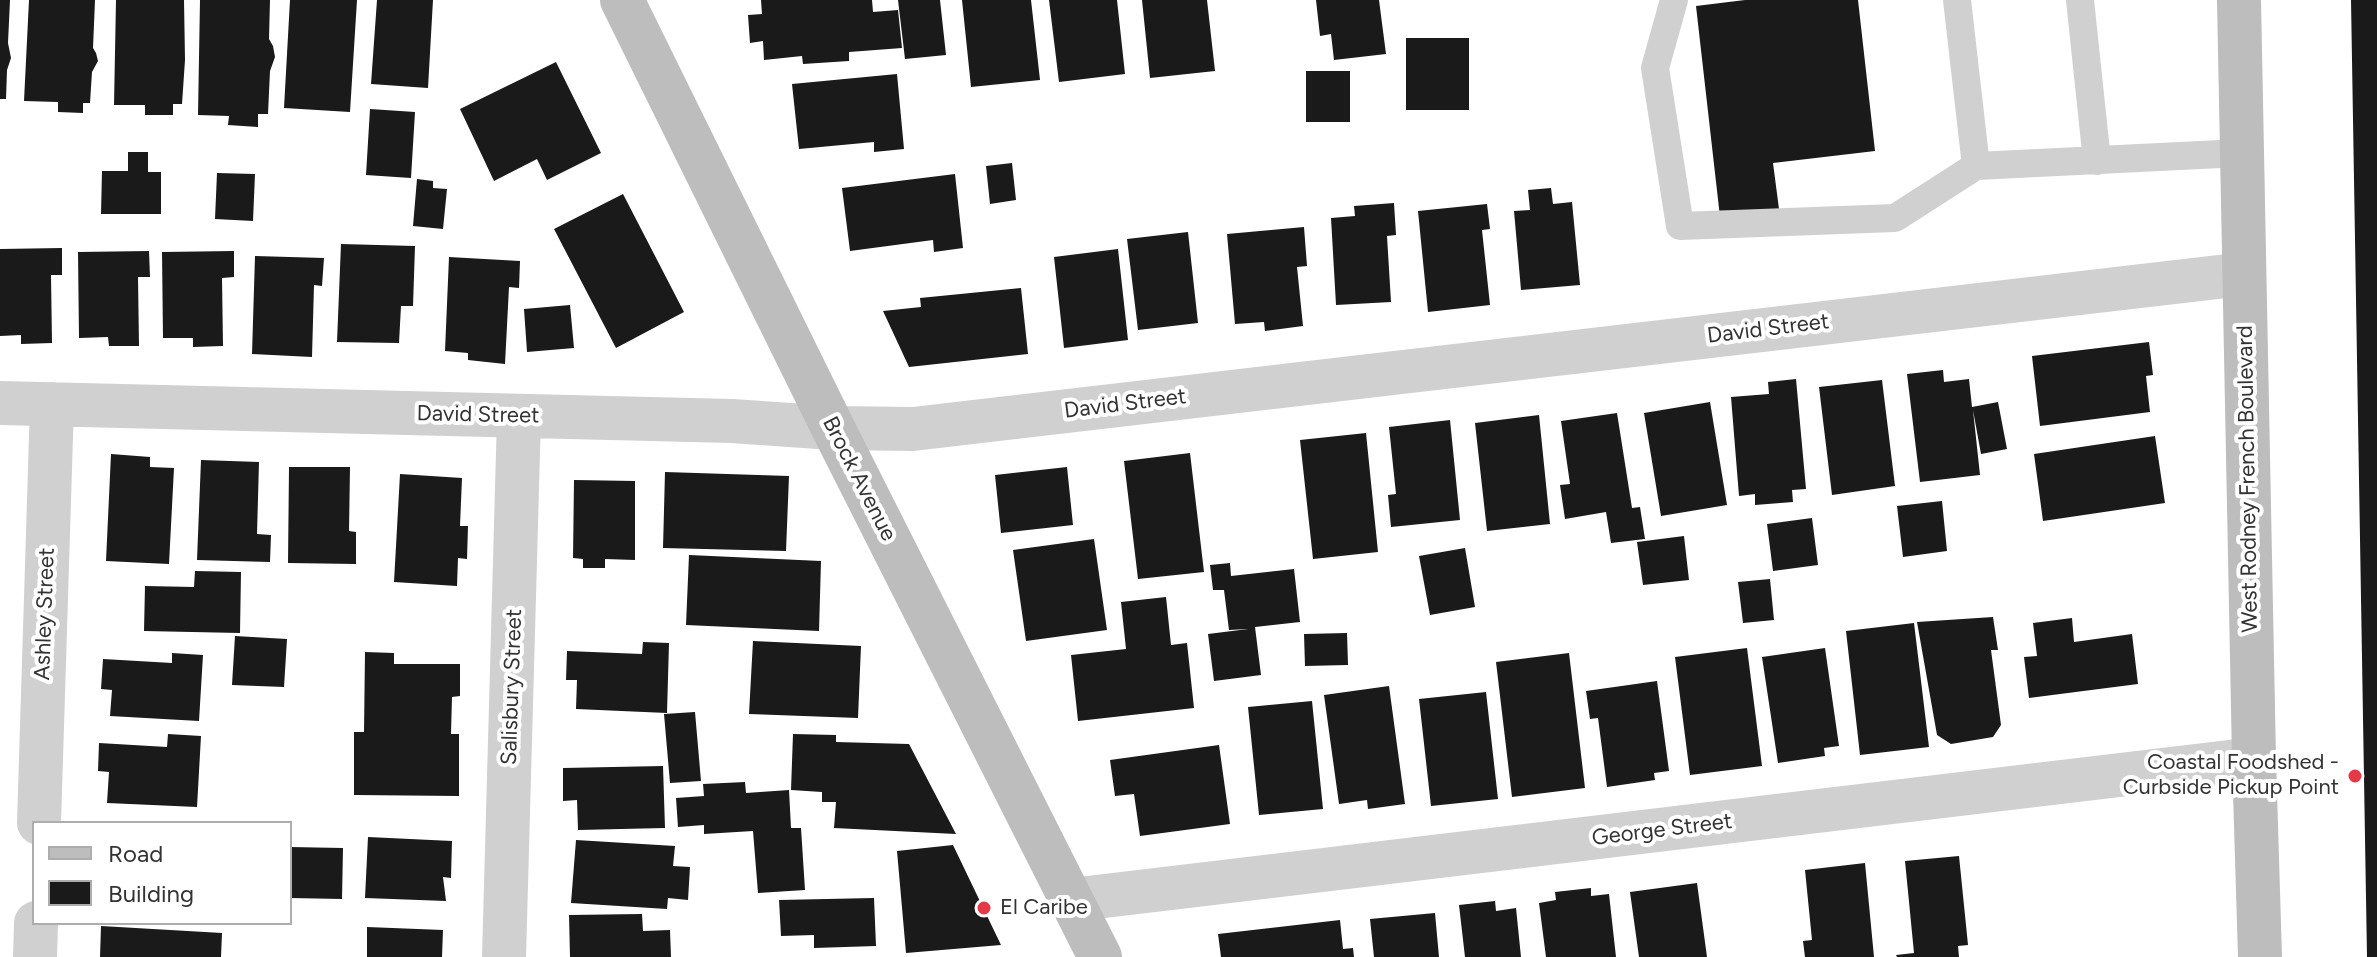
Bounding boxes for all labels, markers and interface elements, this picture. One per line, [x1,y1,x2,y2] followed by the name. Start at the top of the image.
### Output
[1706,308,1830,350] street label: David Street
[2232,325,2264,633] street label: West Rodney French Boulevard
[1063,383,1187,425] street label: David Street
[416,401,540,429] street label: David Street
[816,412,902,546] street label: Brock Avenue
[29,547,61,681] street label: Ashley Street
[496,609,528,765] street label: Salisbury Street
[2123,750,2339,802] place label: Coastal Foodshed - Curbside Pickup Point
[2346,767,2364,785] marker: Coastal Foodshed - Curbside Pickup Point
[1590,808,1734,852] street label: George Street
[32,821,292,925] legend
[108,839,163,868] text: Road
[108,879,194,908] text: Building
[1000,895,1088,921] place label: El Caribe
[975,899,993,917] marker: El Caribe

